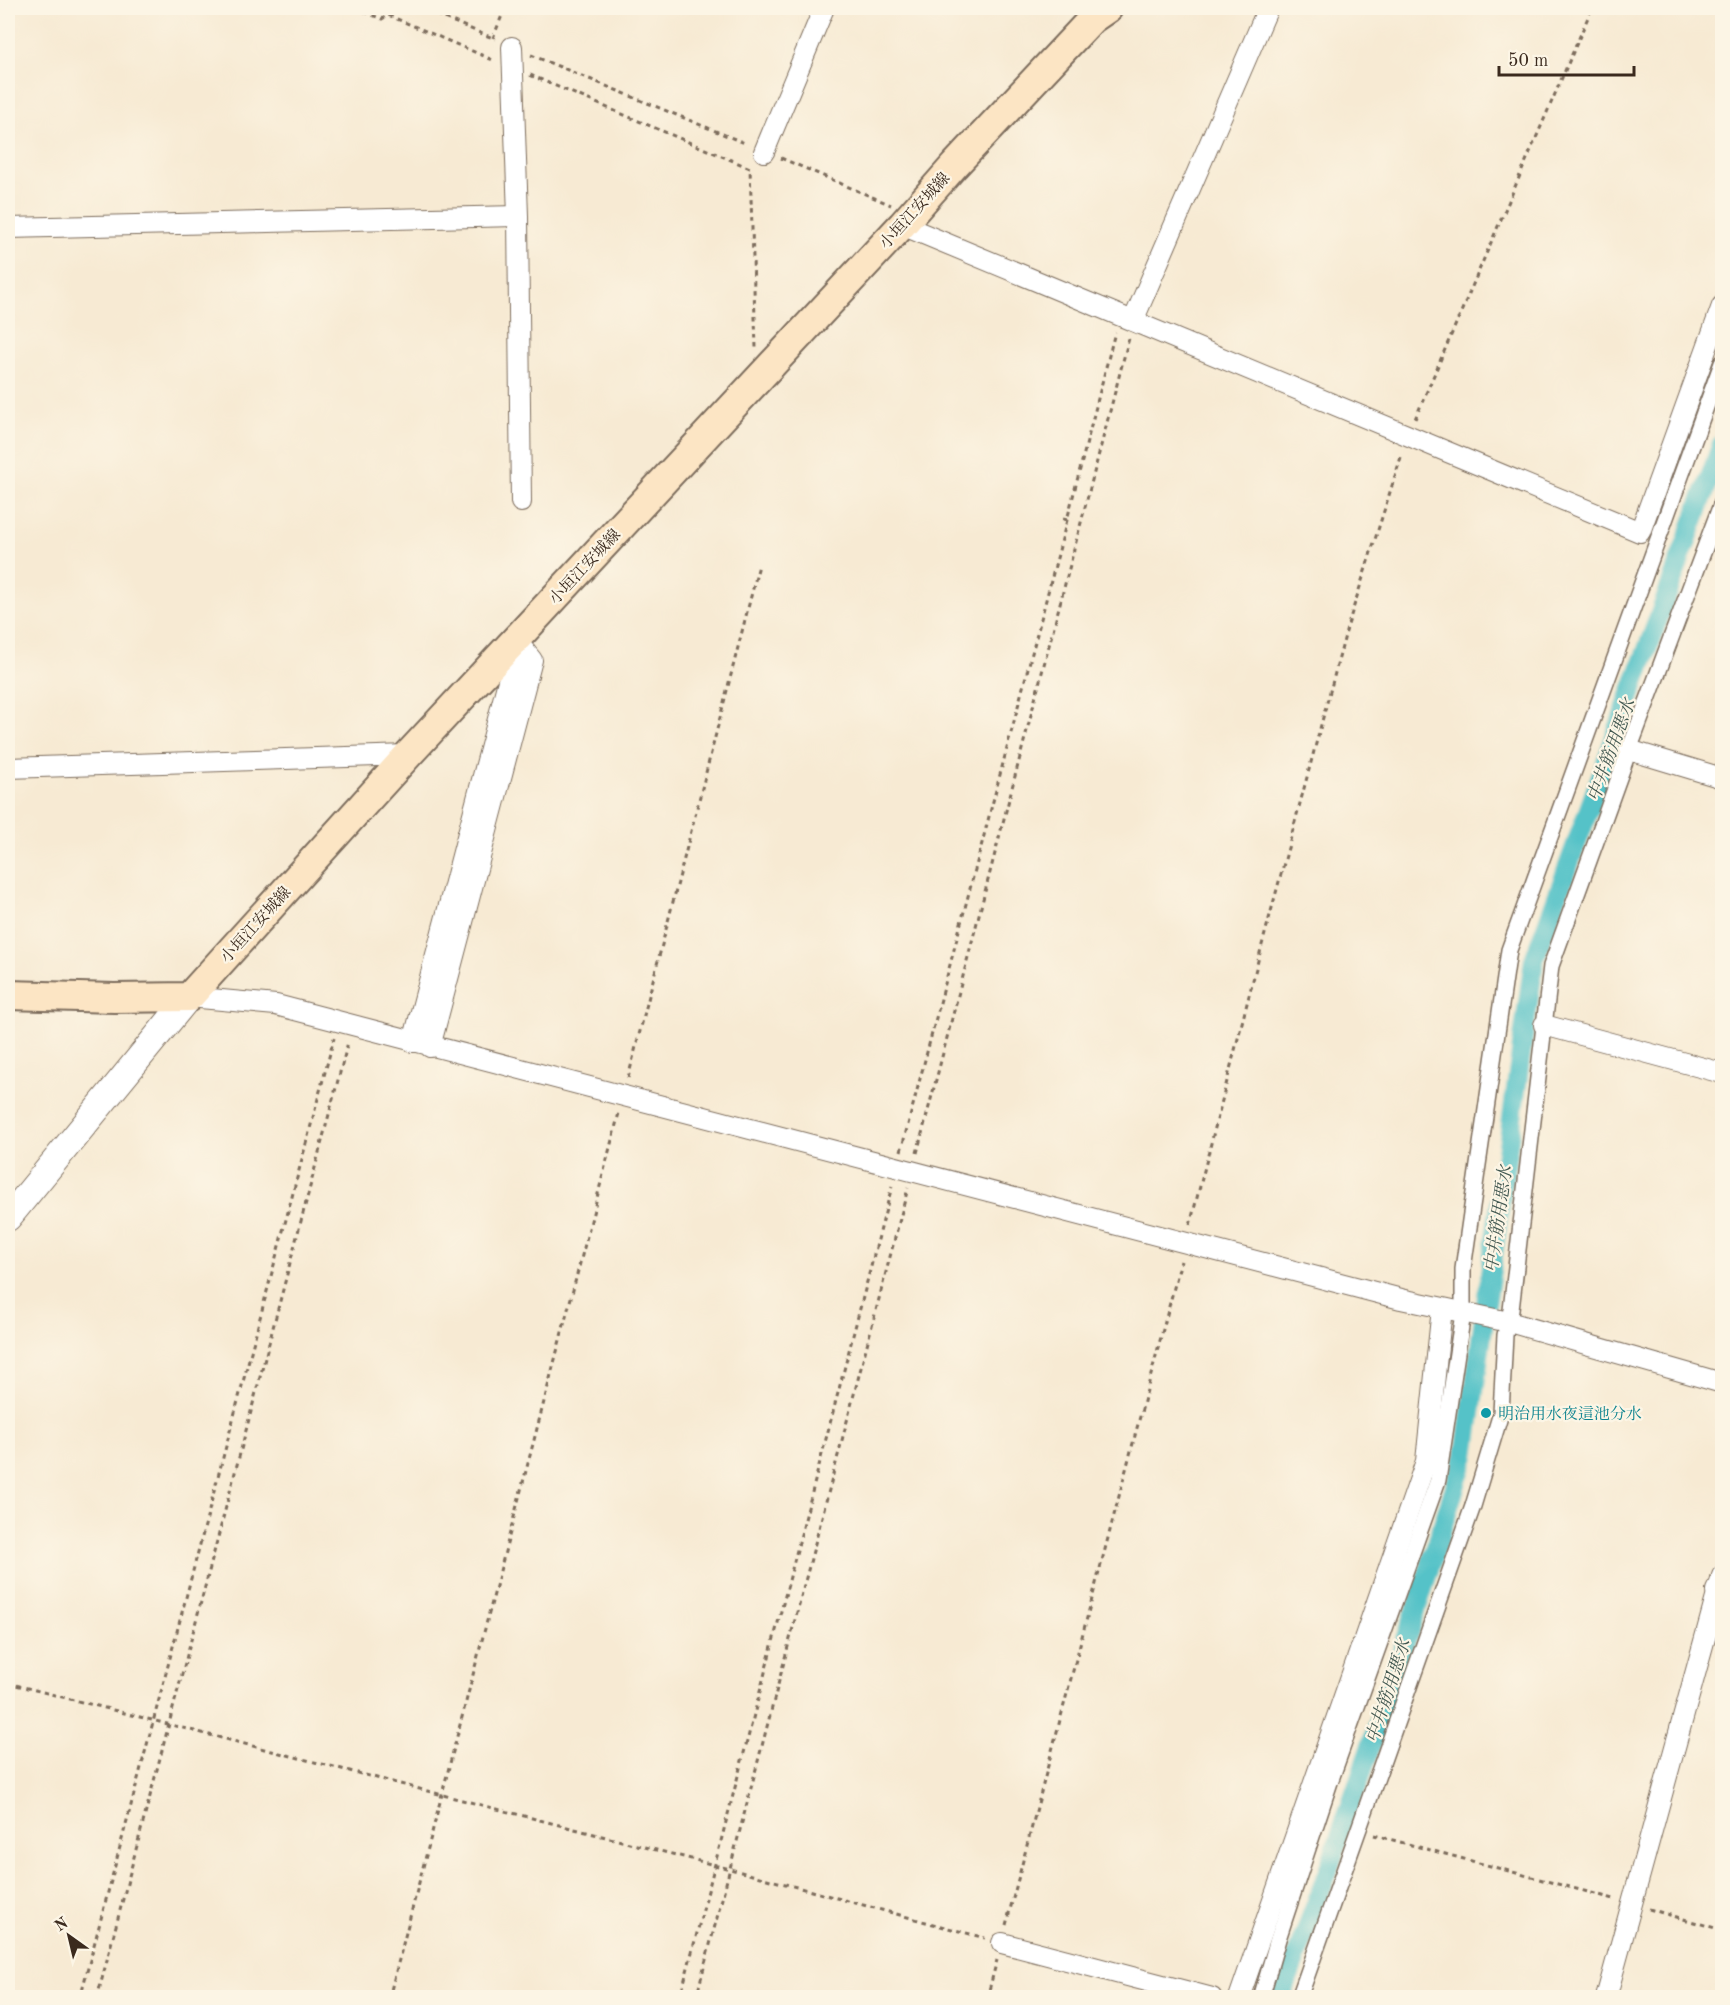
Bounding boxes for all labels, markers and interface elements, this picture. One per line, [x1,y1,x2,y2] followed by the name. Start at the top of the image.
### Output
[1499,39,1634,77] scale bar
[1508,52,1548,70] text: 50 m
[876,169,954,252] street label: 小垣江安城線
[545,525,624,608] street label: 小垣江安城線
[1583,694,1640,804] water label: 中井筋用悪水
[217,883,295,966] street label: 小垣江安城線
[1481,1162,1516,1274] water label: 中井筋用悪水
[1498,1405,1642,1423] place label: 明治用水夜這池分水
[1479,1406,1493,1420] marker: 明治用水夜這池分水
[1362,1635,1415,1745] water label: 中井筋用悪水
[39,1906,99,1966] north arrow
[52,1915,72,1935] text: N

